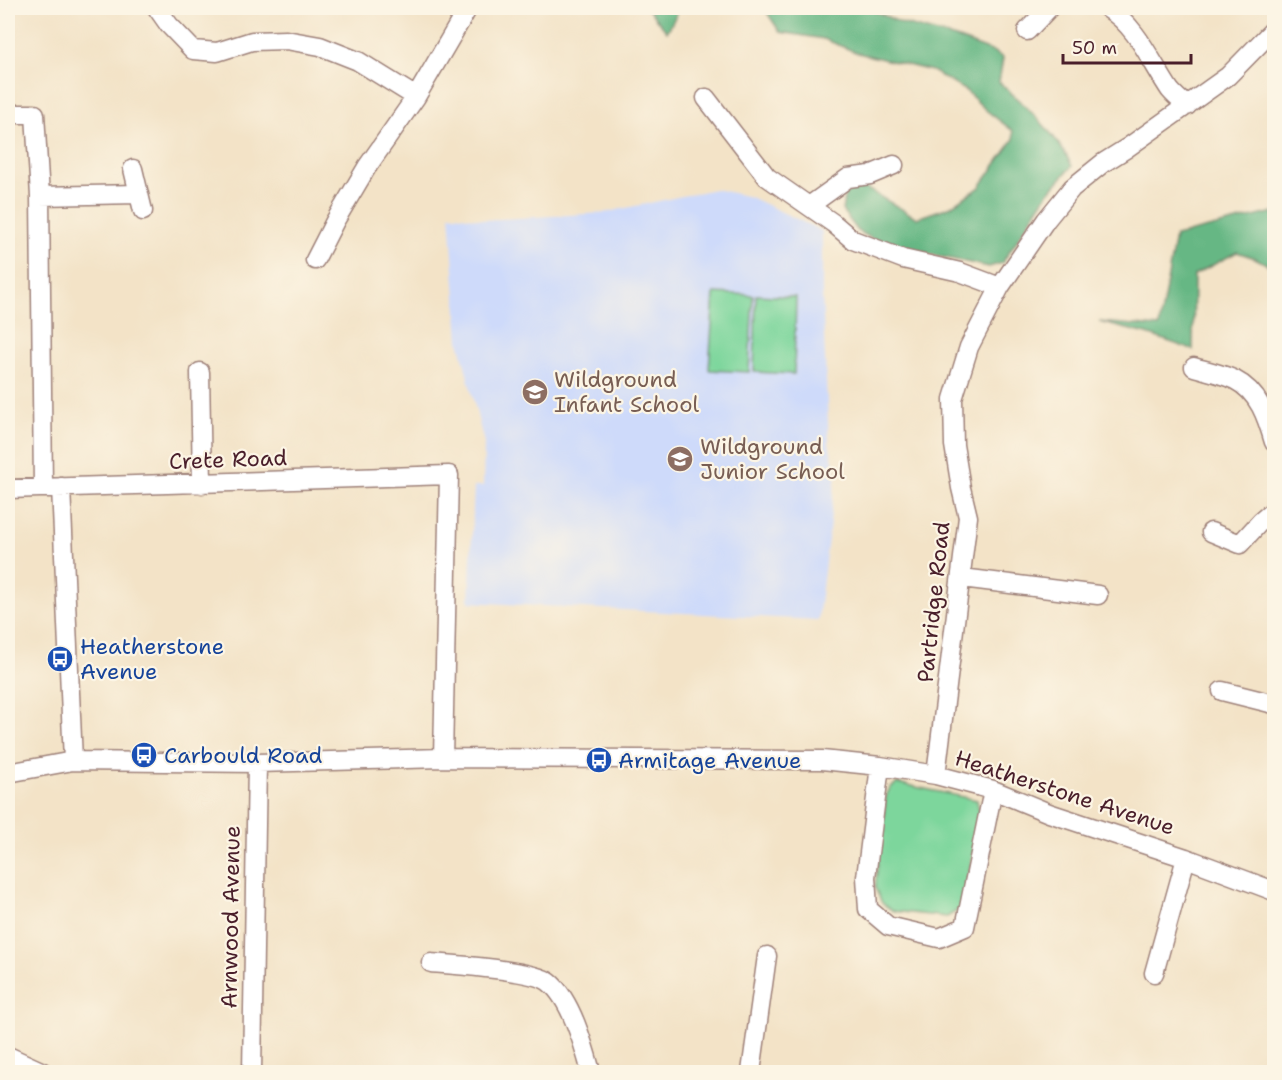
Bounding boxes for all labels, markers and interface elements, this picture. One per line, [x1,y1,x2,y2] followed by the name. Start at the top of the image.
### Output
[1063,27,1190,65] scale bar
[1072,36,1117,60] text: 50 m
[554,365,700,419] place label: Wildground Infant School
[520,377,550,407] school or university icon: Wildground Infant School
[700,432,845,486] place label: Wildground Junior School
[168,443,288,476] street label: Crete Road
[665,444,695,474] school or university icon: Wildground Junior School
[911,520,956,684] street label: Partridge Road
[80,632,224,686] place label: Heatherstone Avenue
[45,644,75,674] bus stop icon: Heatherstone Avenue
[129,740,159,770] bus stop icon: Carbould Road
[164,741,323,770] place label: Carbould Road
[951,743,1178,842] street label: Heatherstone Avenue
[584,745,614,775] bus stop icon: Armitage Avenue
[618,746,802,775] place label: Armitage Avenue
[214,825,247,1009] street label: Arnwood Avenue

